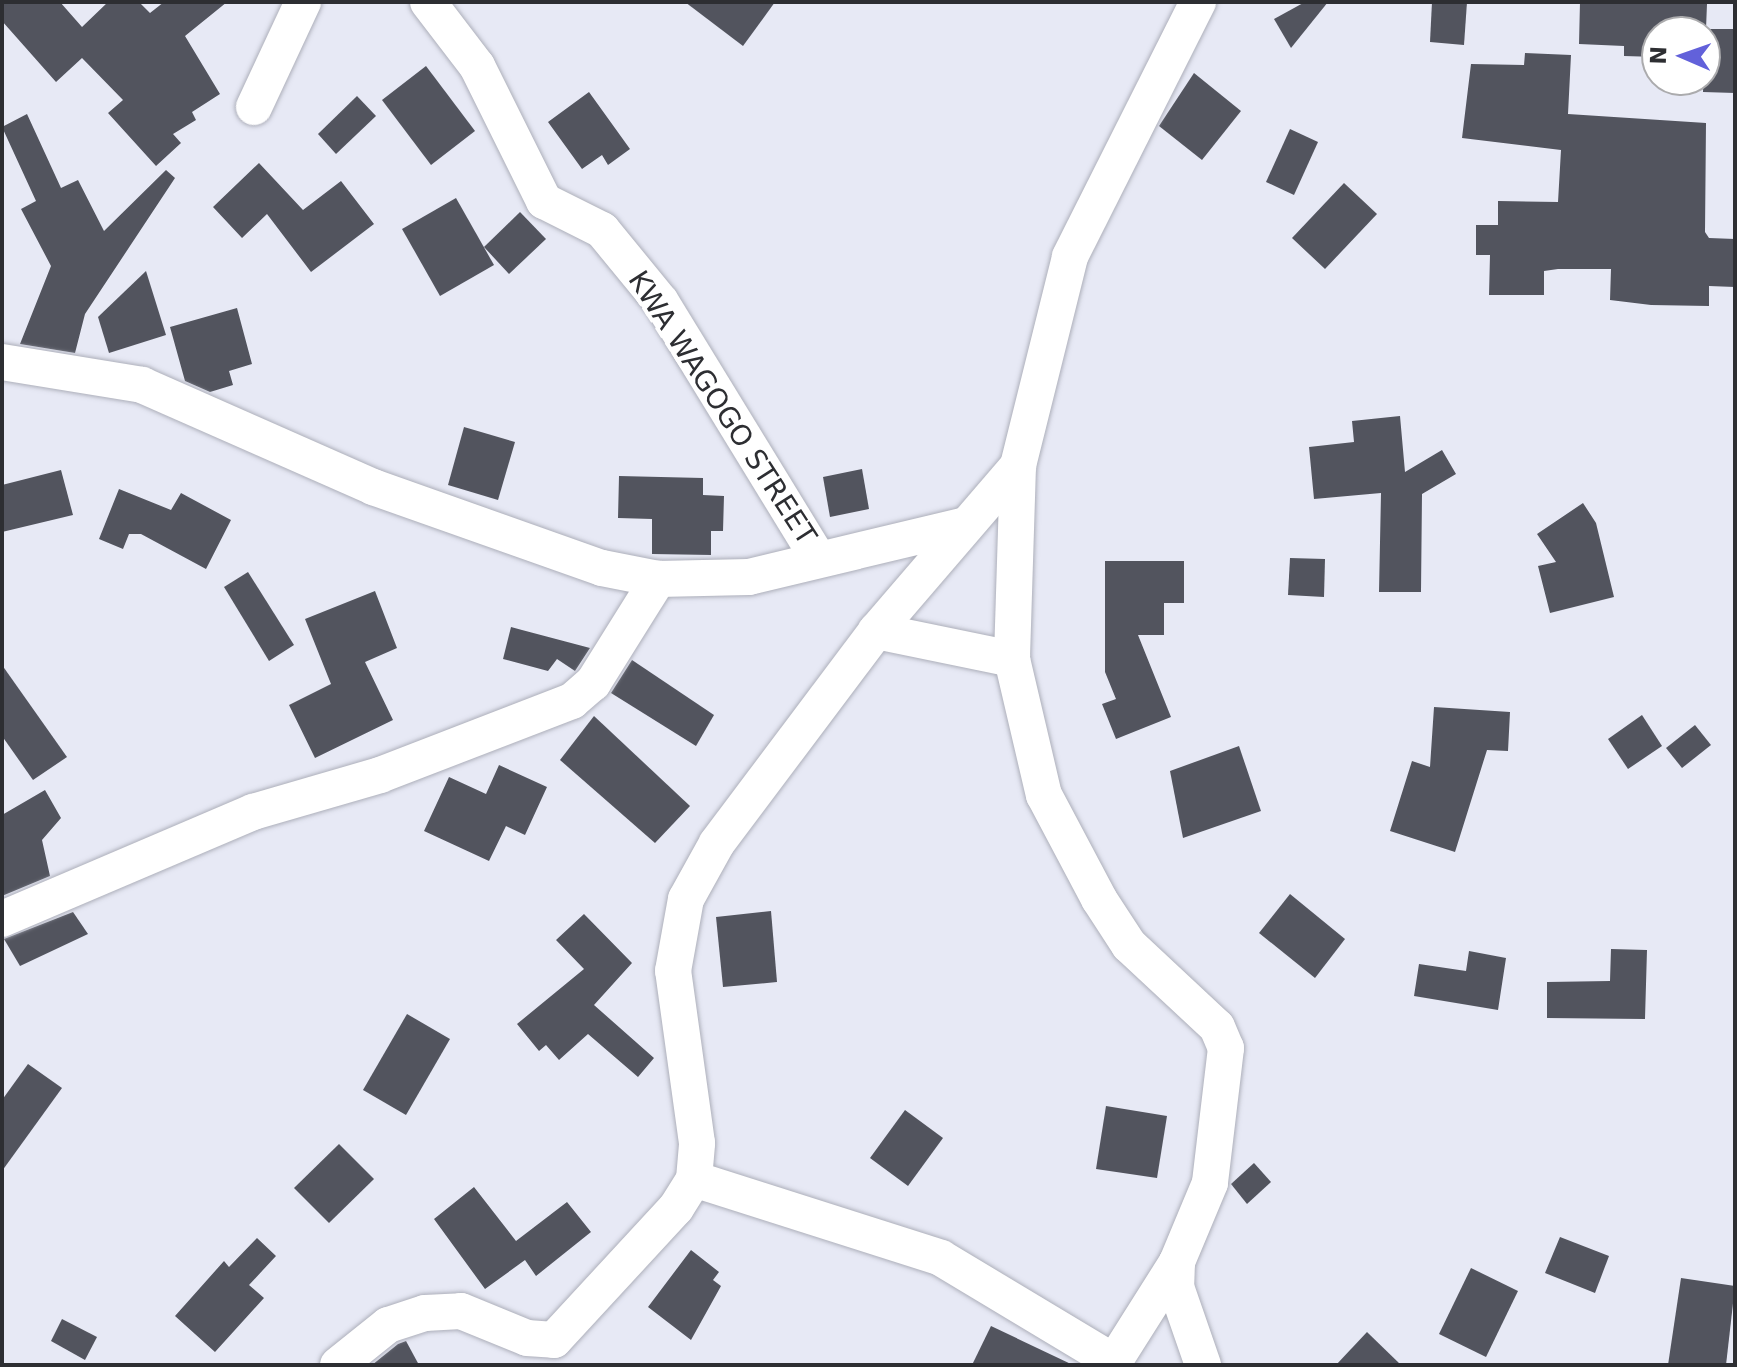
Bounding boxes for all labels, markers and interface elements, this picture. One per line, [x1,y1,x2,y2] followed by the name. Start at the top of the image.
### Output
[1641,16,1721,96] north arrow
[1646,46,1671,65] text: N
[621,265,823,551] street label: KWA WAGOGO STREET

